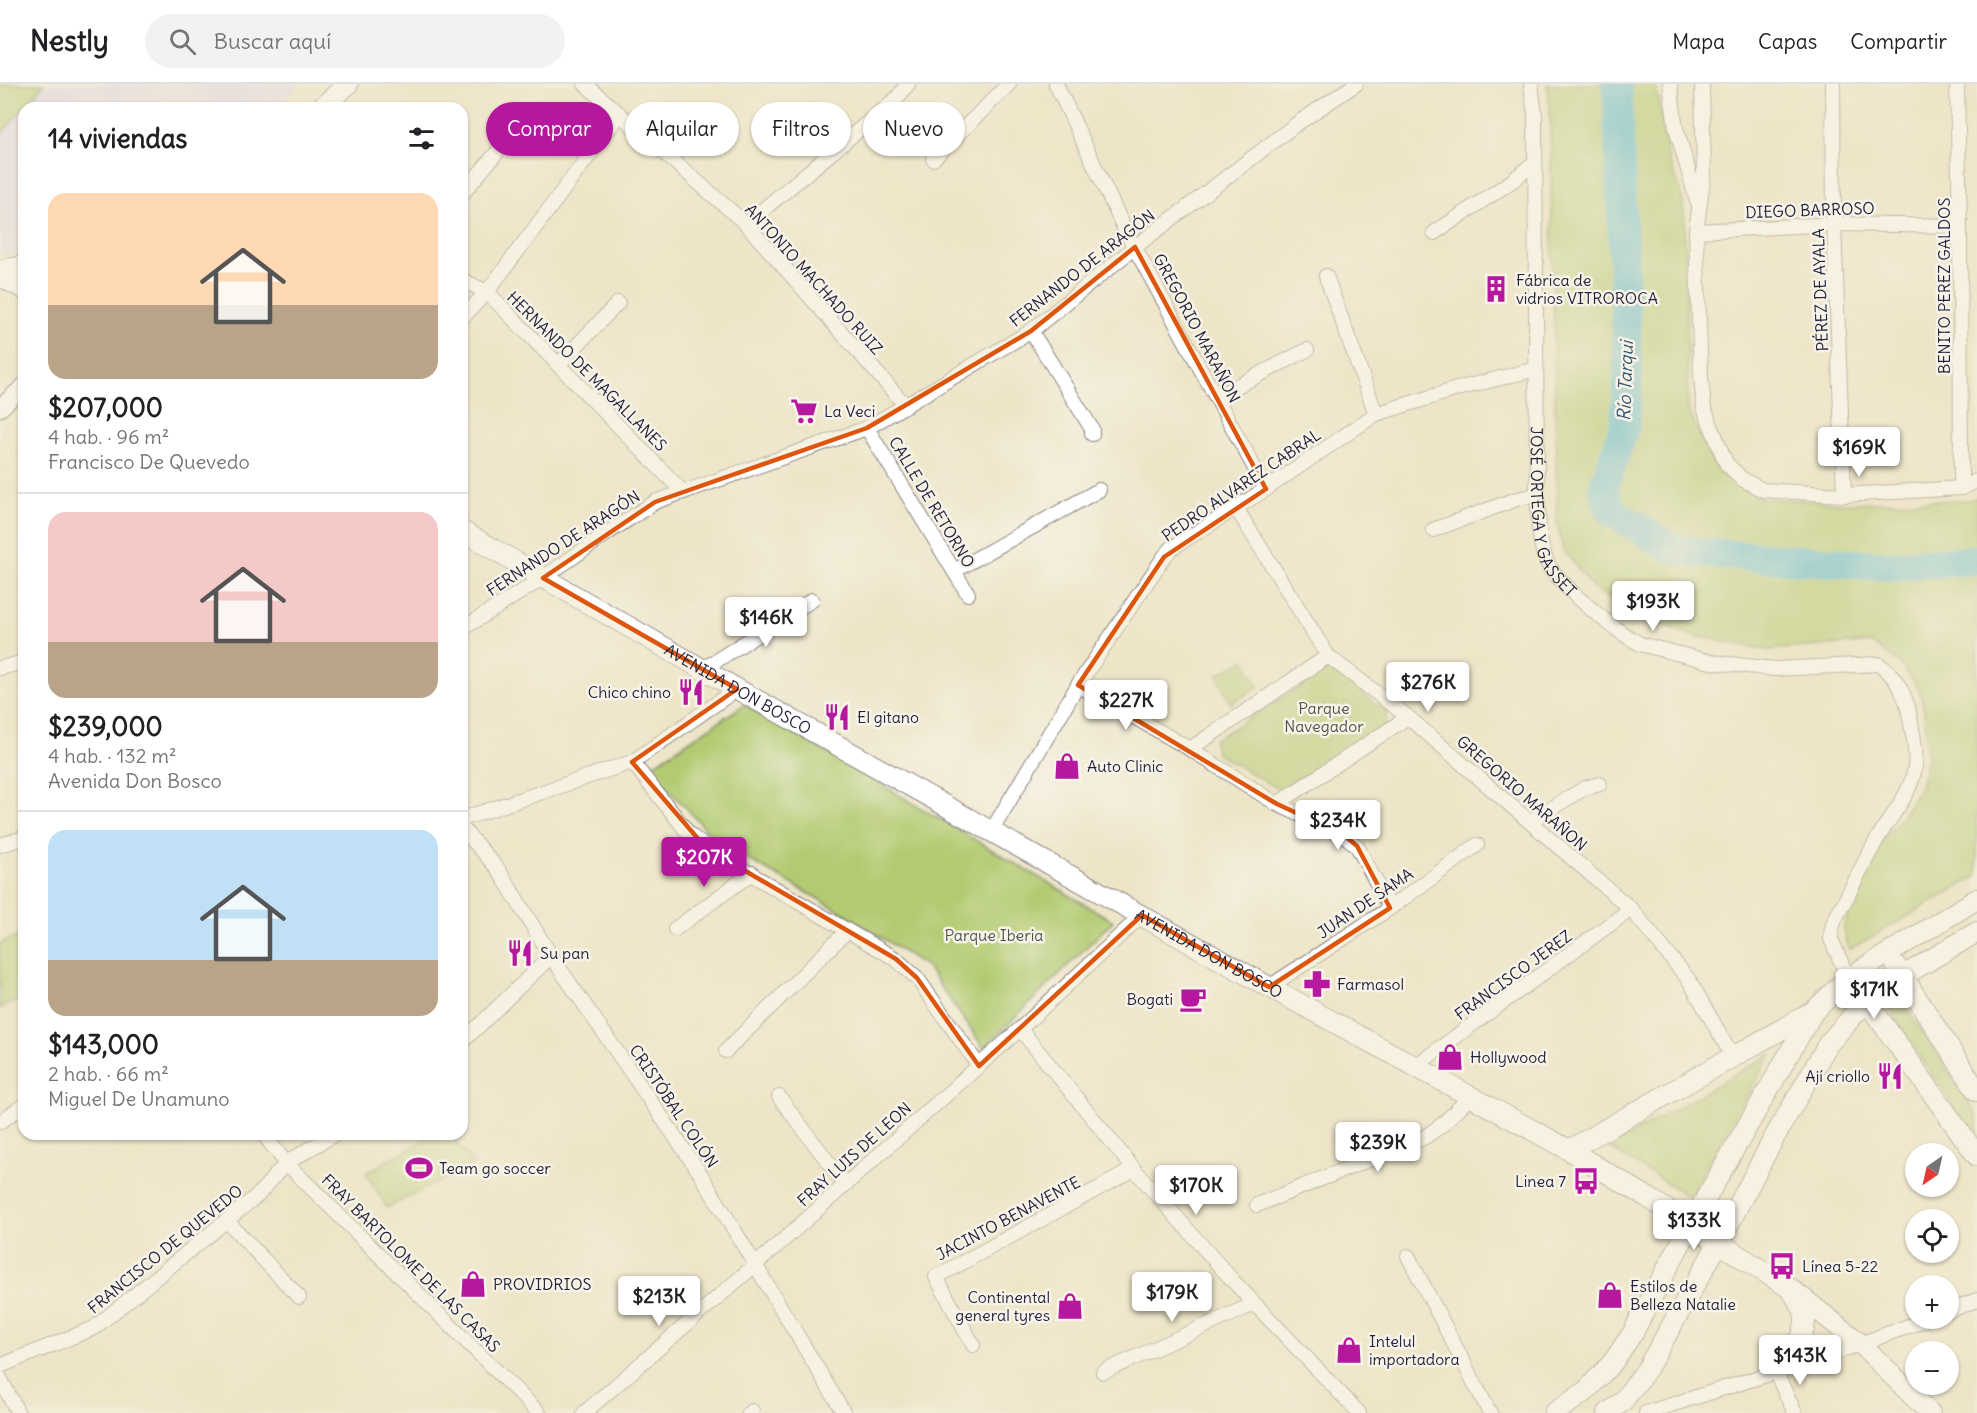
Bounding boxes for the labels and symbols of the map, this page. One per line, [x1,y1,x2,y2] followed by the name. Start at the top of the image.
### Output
[1745,198,1875,222] street label: DIEGO BARROSO
[1934,198,1954,374] street label: BENITO PEREZ GALDOS
[741,200,887,358] street label: ANTONIO MACHADO RUIZ
[1005,205,1159,331] street label: FERNANDO DE ARAGÓN
[1808,228,1832,352] street label: PÉREZ DE AYALA
[1149,250,1245,406] street label: GREGORIO MARAÑON
[1516,270,1658,308] place label: Fábrica de vidrios VITROROCA
[1481,274,1511,304] building icon: Fábrica de vidrios VITROROCA
[503,287,671,455] street label: HERNANDO DE MAGALLANES
[1612,339,1638,421] water label: Río Tarqui
[789,396,819,426] supermarket icon: La Veci
[824,401,875,421] place label: La Veci
[1158,424,1324,546] street label: PEDRO ALVAREZ CABRAL
[1527,426,1581,601] street label: JOSÉ ORTEGA Y GASSET
[1817,427,1901,478] pin: $169K
[885,433,979,571] street label: CALLE DE RETORNO
[483,486,643,600] street label: FERNANDO DE ARAGÓN
[1611,581,1695,632] pin: $193K
[724,597,808,648] pin: $146K
[661,639,815,739] street label: AVENIDA DON BOSCO
[1386,662,1470,713] pin: $276K
[676,677,706,707] restaurant icon: Chico chino
[1084,680,1168,731] pin: $227K
[588,682,671,702] place label: Chico chino
[1284,698,1364,736] park label: Parque Navegador
[822,702,852,732] restaurant icon: El gitano
[857,707,919,727] place label: El gitano
[1453,731,1591,855] street label: GREGORIO MARAÑON
[1052,751,1082,781] shop icon: Auto Clinic
[1087,756,1164,776] place label: Auto Clinic
[1296,800,1380,851] pin: $234K
[662,837,746,888] pin: $207K
[1313,864,1417,942] street label: JUAN DE SAMA
[1132,904,1286,1002] street label: AVENIDA DON BOSCO
[945,925,1043,945] park label: Parque Iberia
[1451,926,1575,1024] street label: FRANCISCO JEREZ
[505,938,535,968] restaurant icon: Su pan
[540,943,590,963] place label: Su pan
[1302,969,1332,999] pharmacy icon: Farmasol
[1832,969,1916,1020] pin: $171K
[1337,974,1404,994] place label: Farmasol
[1178,984,1208,1014] cafe icon: Bogati
[1126,989,1173,1009] place label: Bogati
[625,1041,723,1171] street label: CRISTÓBAL COLÓN
[1435,1042,1465,1072] shop icon: Hollywood
[1470,1047,1547,1067] place label: Hollywood
[1875,1061,1905,1091] restaurant icon: Ají criollo
[1805,1066,1870,1086] place label: Ají criollo
[793,1098,915,1210] street label: FRAY LUIS DE LEON
[1336,1122,1420,1173] pin: $239K
[1905,1143,1959,1197] north arrow
[404,1153,434,1183] sports icon: Team go soccer
[439,1158,551,1178] place label: Team go soccer
[1154,1165,1238,1216] pin: $170K
[1571,1166,1601,1196] bus stop icon: Linea 7
[318,1170,504,1356] street label: FRAY BARTOLOME DE LAS CASAS
[1515,1171,1566,1191] place label: Linea 7
[933,1172,1083,1264] street label: JACINTO BENAVENTE
[84,1180,246,1318] street label: FRANCISCO DE QUEVEDO
[1652,1200,1736,1251] pin: $133K
[1767,1251,1797,1281] bus stop icon: Línea 5-22
[1802,1256,1878,1276] place label: Línea 5-22
[458,1269,488,1299] shop icon: PROVIDRIOS
[1130,1272,1214,1323] pin: $179K
[493,1274,592,1294] place label: PROVIDRIOS
[617,1276,701,1327] pin: $213K
[1630,1276,1736,1314] place label: Estilos de Belleza Natalie
[1595,1280,1625,1310] shop icon: Estilos de Belleza Natalie
[955,1287,1050,1325] place label: Continental general tyres
[1055,1291,1085,1321] shop icon: Continental general tyres
[1369,1331,1460,1369] place label: Intelul importadora
[1334,1335,1364,1365] shop icon: Intelul importadora
[1758,1335,1842,1386] pin: $143K

